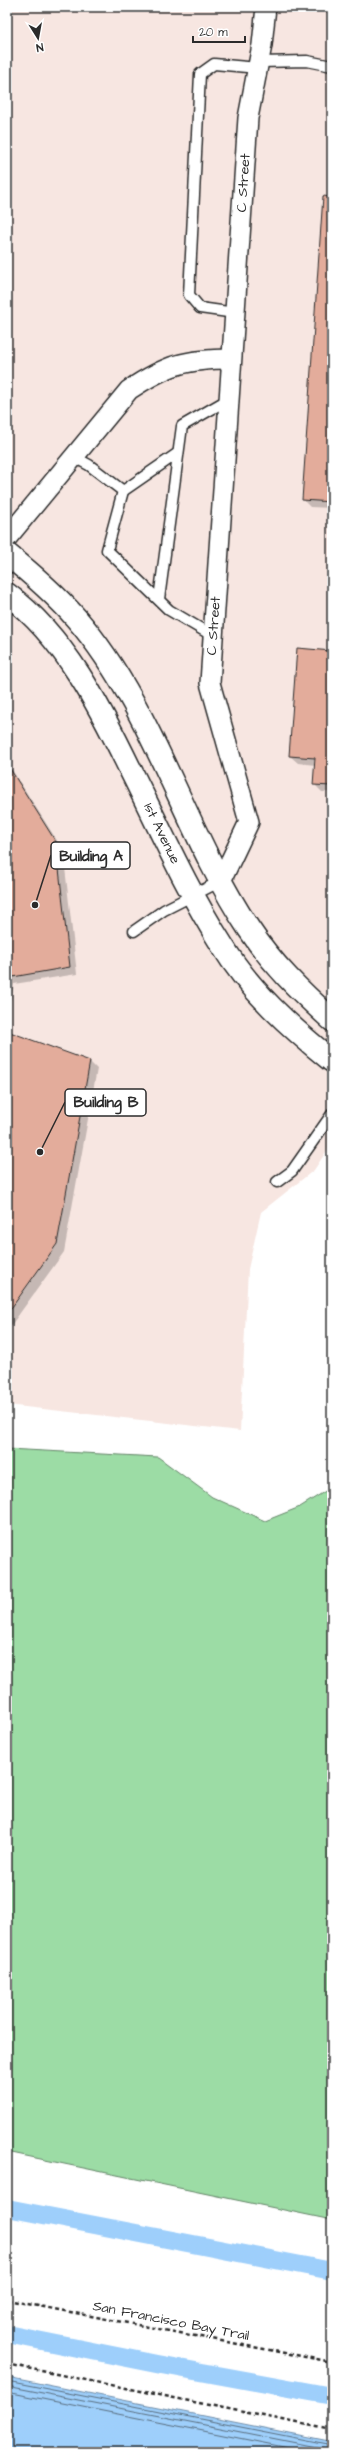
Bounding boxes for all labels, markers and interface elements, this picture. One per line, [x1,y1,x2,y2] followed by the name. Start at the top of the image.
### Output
[18,18,58,58] north arrow
[193,18,245,44] scale bar
[199,24,228,41] text: 20 m
[35,39,45,55] text: N
[232,152,256,213] street label: C Street
[202,595,226,656] street label: C Street
[138,800,185,868] street label: 1st Avenue
[51,842,130,869] callout: Building A
[59,846,123,869] text: Building A
[65,1089,146,1116] callout: Building B
[74,1092,139,1115] text: Building B
[91,2296,251,2346] street label: San Francisco Bay Trail

